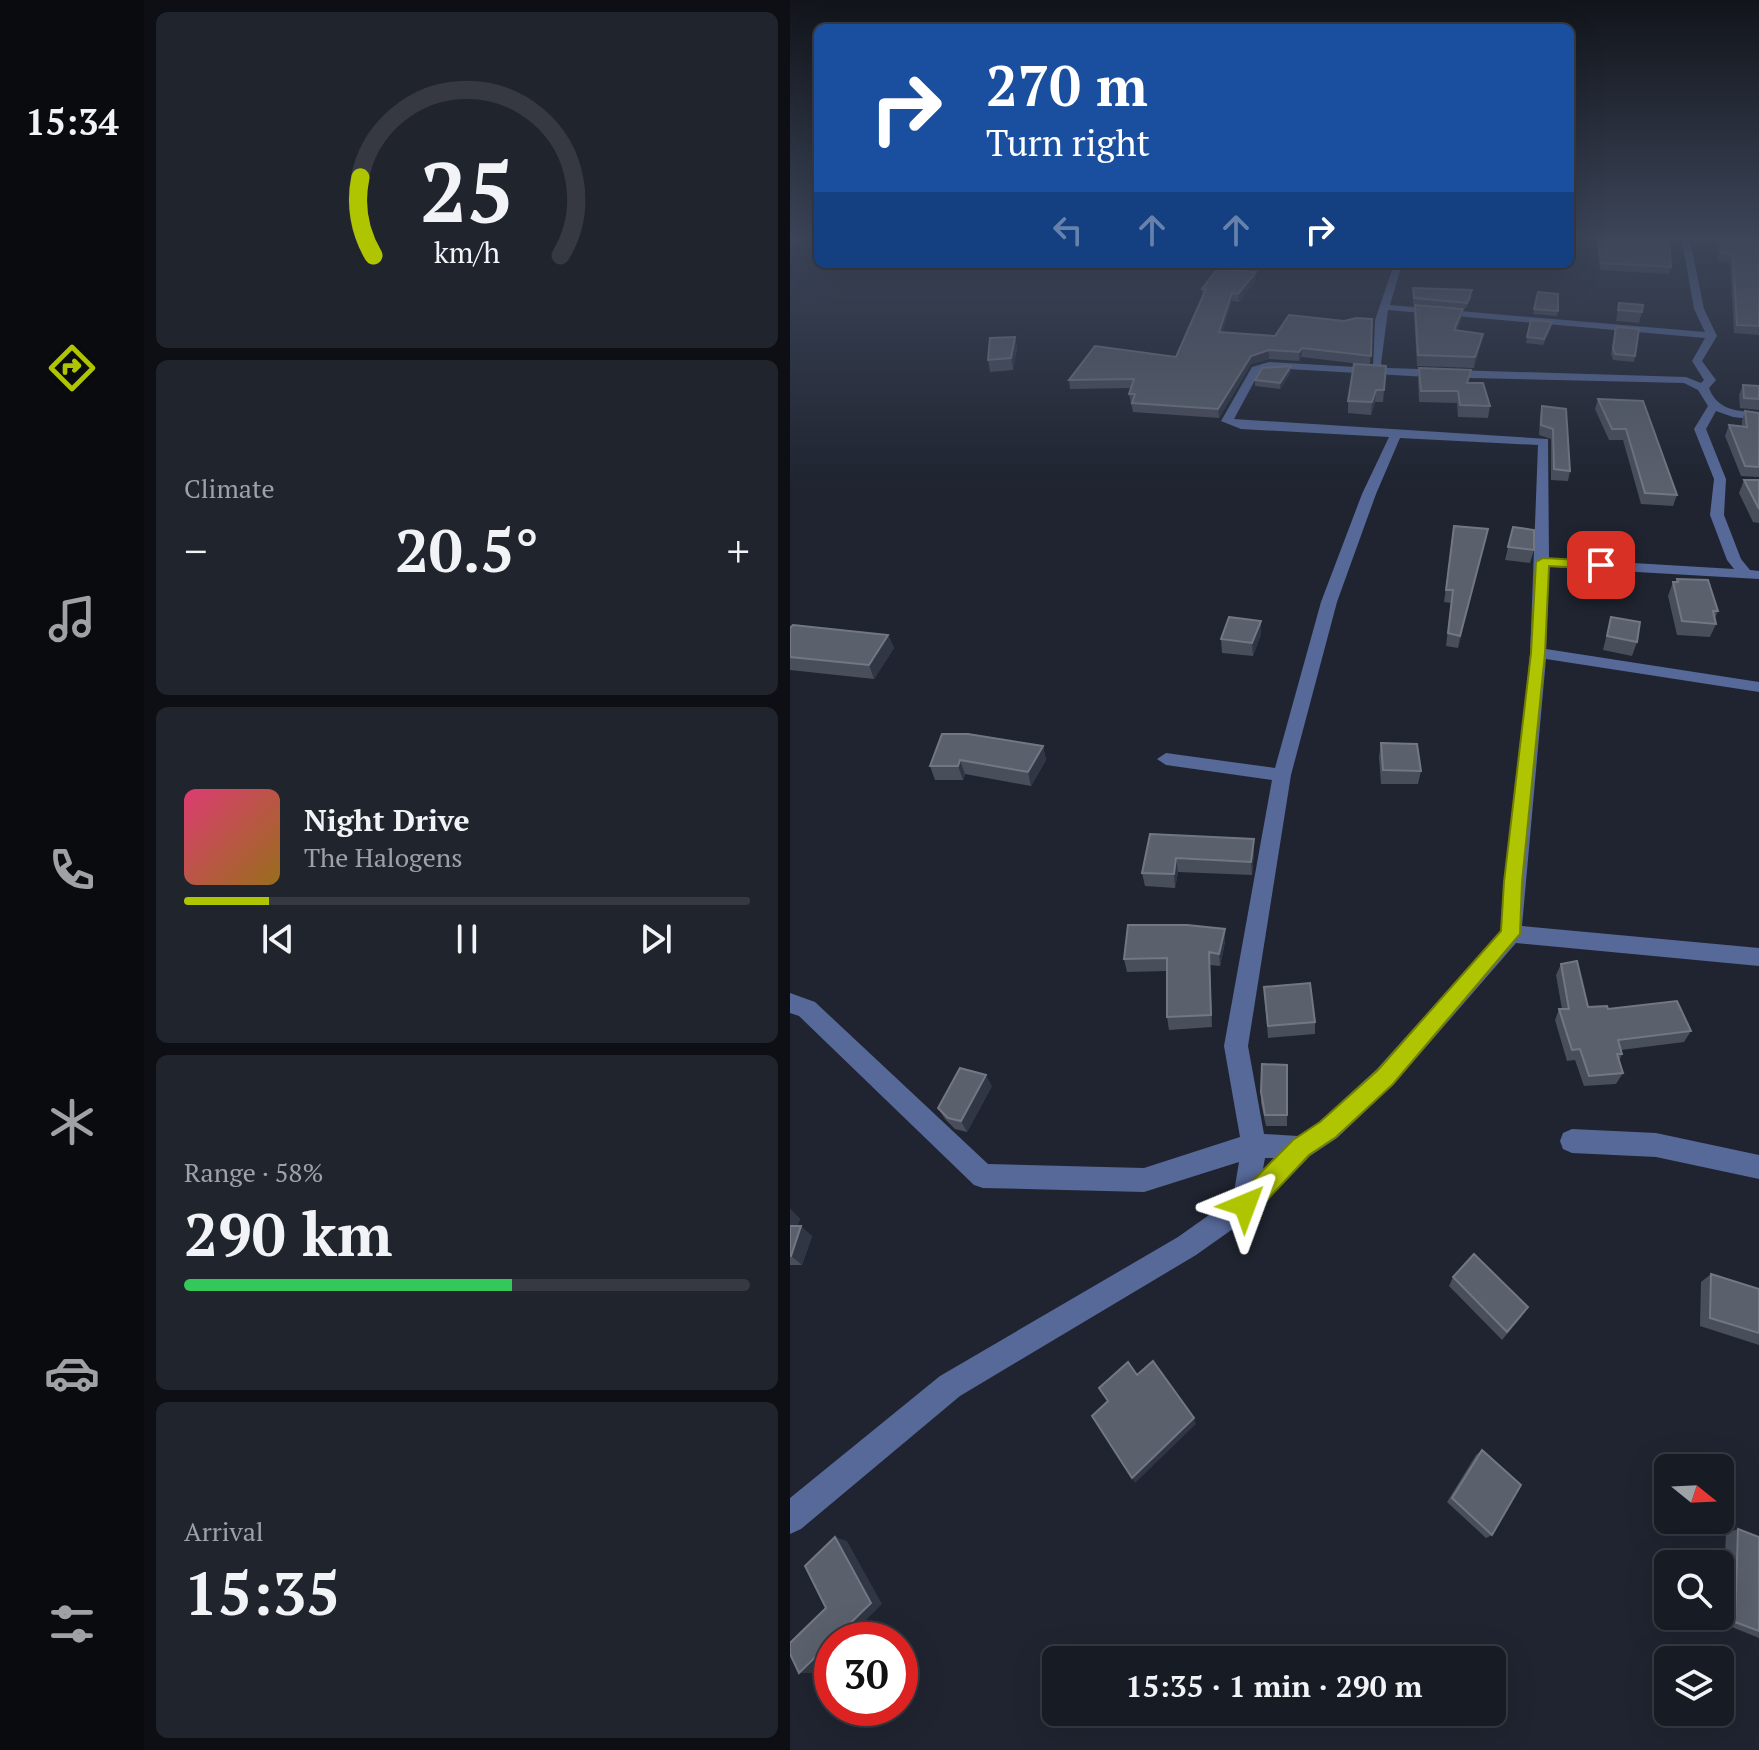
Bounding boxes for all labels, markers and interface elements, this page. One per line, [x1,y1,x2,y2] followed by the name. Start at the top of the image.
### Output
[986,48,1148,122] text: 270 m
[854,56,958,160] icon: right
[25,98,119,145] text: 15:34
[986,119,1150,166] text: Turn right
[420,135,514,245] text: 25
[1046,208,1090,252] icon: left
[1130,208,1174,252] icon: ahead
[1214,208,1258,252] icon: ahead
[1298,208,1342,252] icon: right
[434,233,500,271] text: km/h
[44,340,100,396] icon: directions
[184,471,275,505] text: Climate
[395,510,539,589] text: 20.5°
[184,521,207,580] text: −
[727,521,750,580] text: +
[1567,531,1635,599] pin
[1579,543,1623,587] icon: arrive
[44,591,100,647] icon: music
[304,800,470,840] text: Night Drive
[304,840,462,874] text: The Halogens
[44,842,100,898] icon: phone
[256,917,300,961] icon: previous
[445,917,489,961] icon: pause
[634,917,678,961] icon: next
[44,1094,100,1150] icon: climate
[184,1155,323,1189] text: Range · 58%
[1203,1163,1287,1247] position arrow
[184,1194,392,1273] text: 290 km
[44,1345,100,1401] icon: car
[1654,1454,1734,1534] north arrow
[1654,1454,1734,1726] map controls
[184,1514,264,1548] text: Arrival
[1654,1550,1734,1630] button: search
[184,1553,340,1632] text: 15:35
[44,1596,100,1652] icon: filters
[814,1622,918,1726] speed limit sign: 30
[1654,1646,1734,1726] button: layers
[1126,1666,1422,1706] text: 15:35 · 1 min · 290 m

